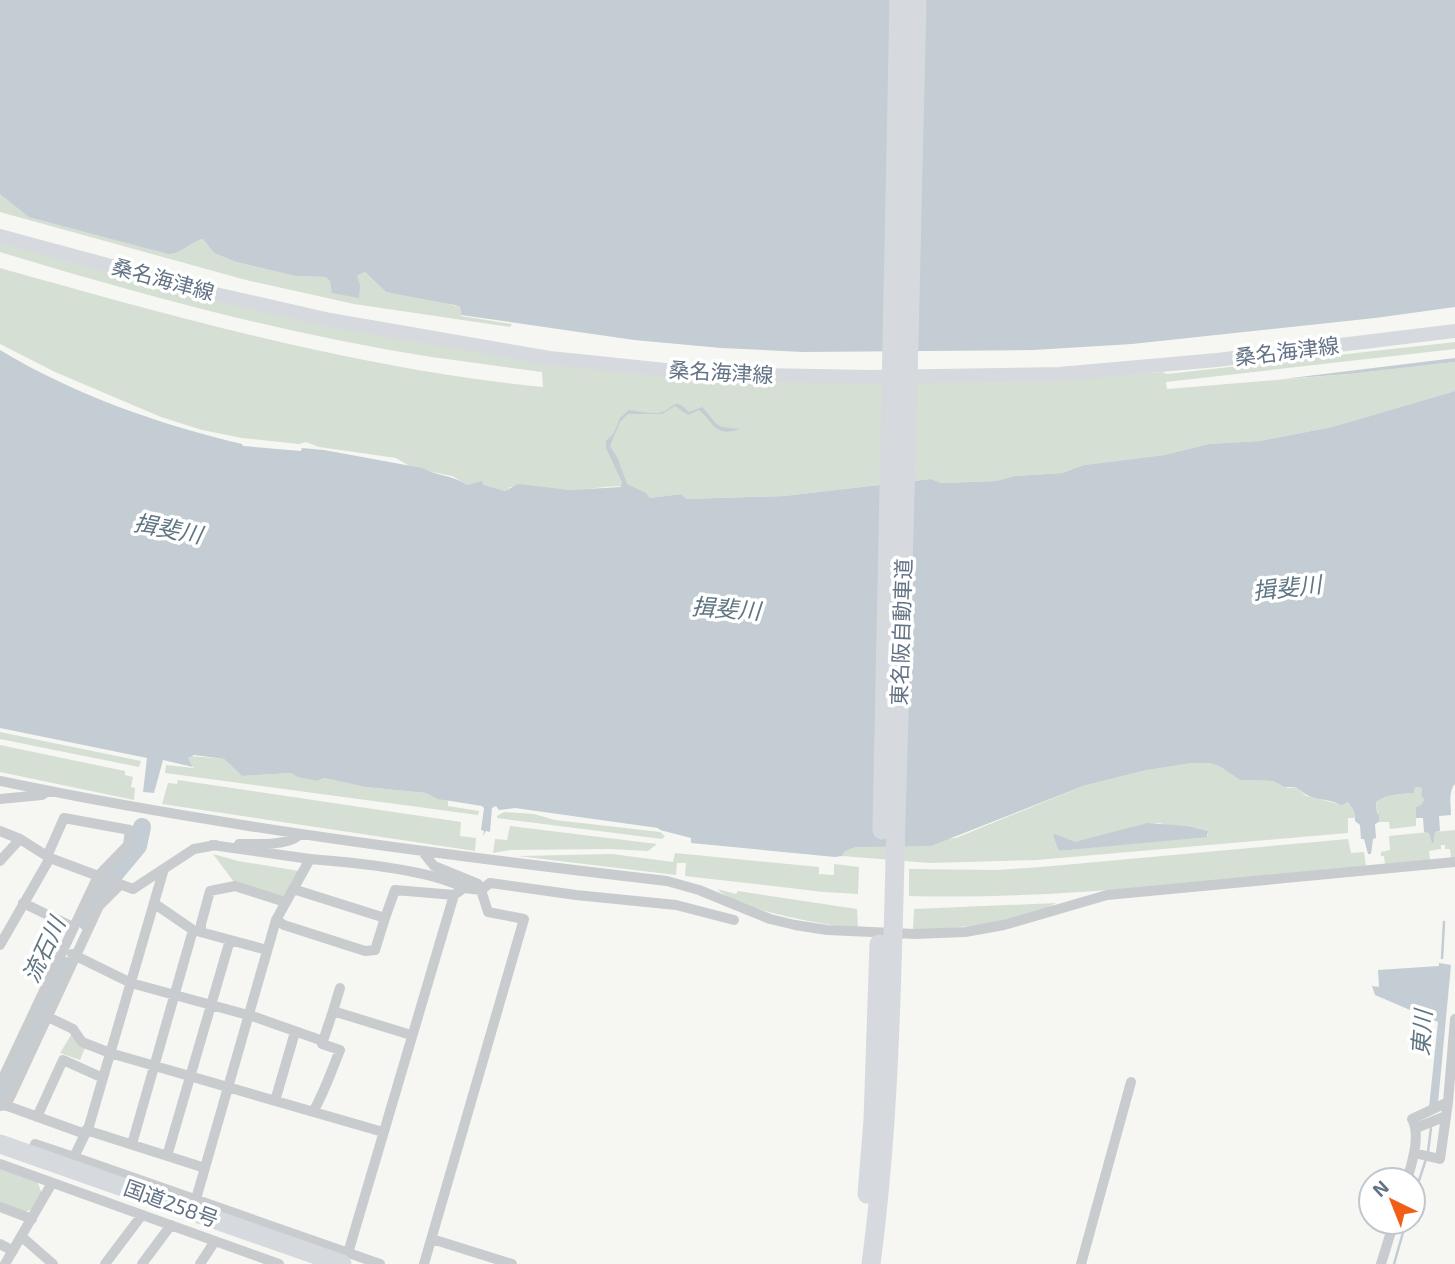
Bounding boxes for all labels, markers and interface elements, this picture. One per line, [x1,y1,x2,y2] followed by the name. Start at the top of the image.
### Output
[109,253,217,304] street label: 桑名海津線
[1233,332,1340,369] street label: 桑名海津線
[668,356,774,387] street label: 桑名海津線
[132,508,208,549] water label: 揖斐川
[885,558,916,706] street label: 東名阪自動車道
[1251,569,1326,605] water label: 揖斐川
[691,592,764,625] water label: 揖斐川
[16,910,72,987] water label: 流石川
[1405,1006,1437,1057] water label: 東川
[1357,1166,1427,1236] north arrow
[121,1174,222,1231] street label: 国道258号
[1367,1175,1393,1201] text: N

